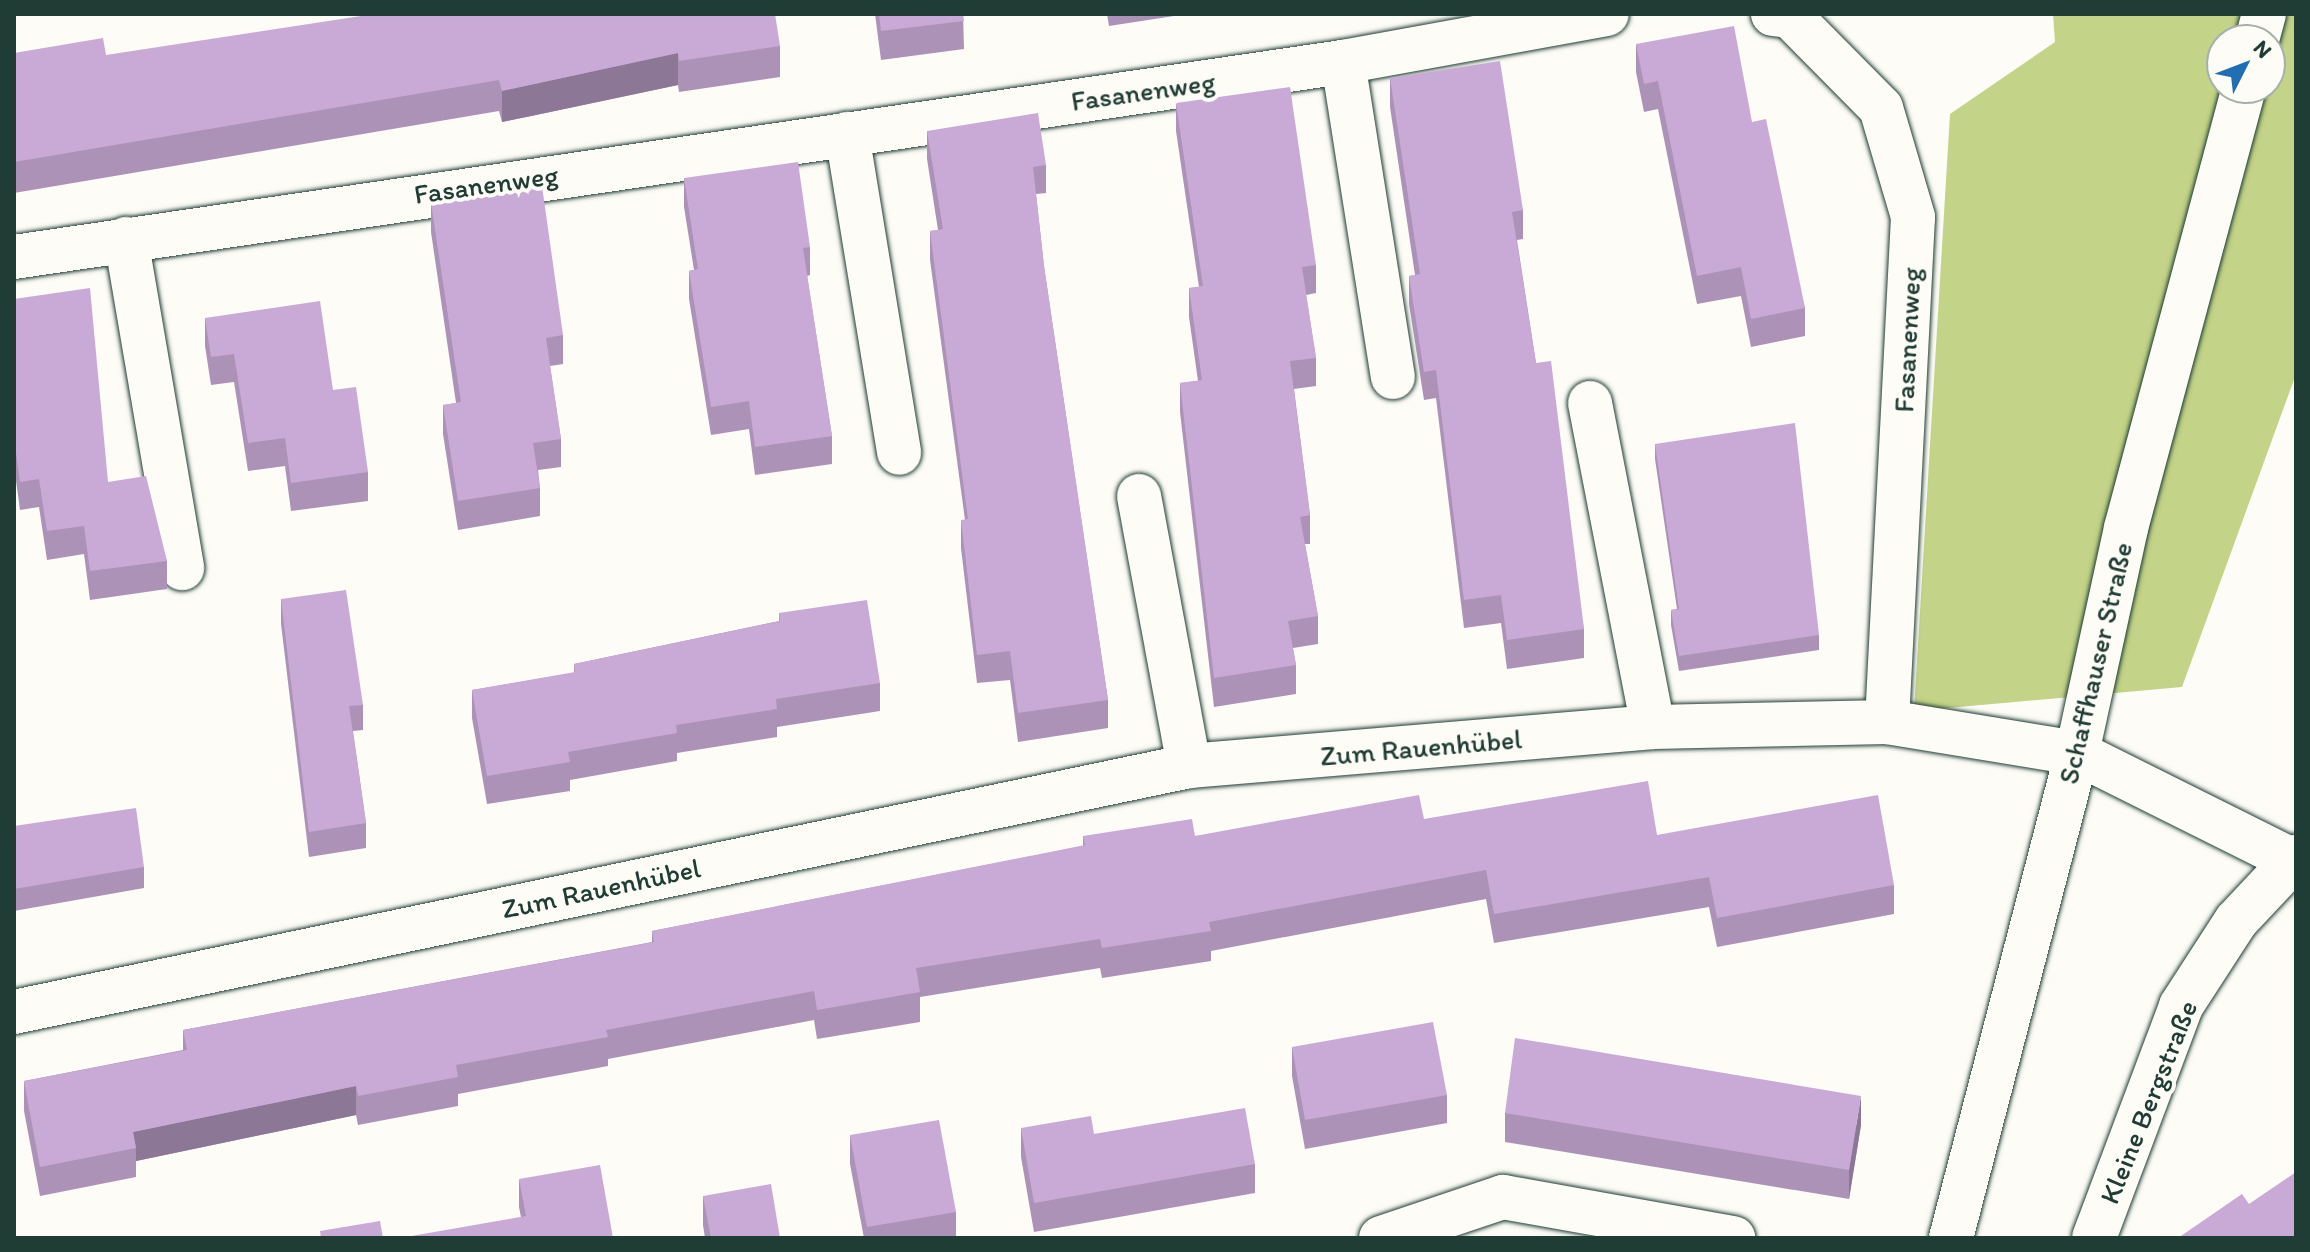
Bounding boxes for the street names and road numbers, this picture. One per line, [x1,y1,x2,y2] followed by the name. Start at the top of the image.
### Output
[1069,64,1217,118] street label: Fasanenweg
[412,157,560,211] street label: Fasanenweg
[1886,267,1928,413] street label: Fasanenweg
[2051,539,2139,787] street label: Schaffhauser Straße
[1318,721,1524,773] street label: Zum Rauenhübel
[498,850,704,926] street label: Zum Rauenhübel
[2092,996,2204,1208] street label: Kleine Bergstraße

